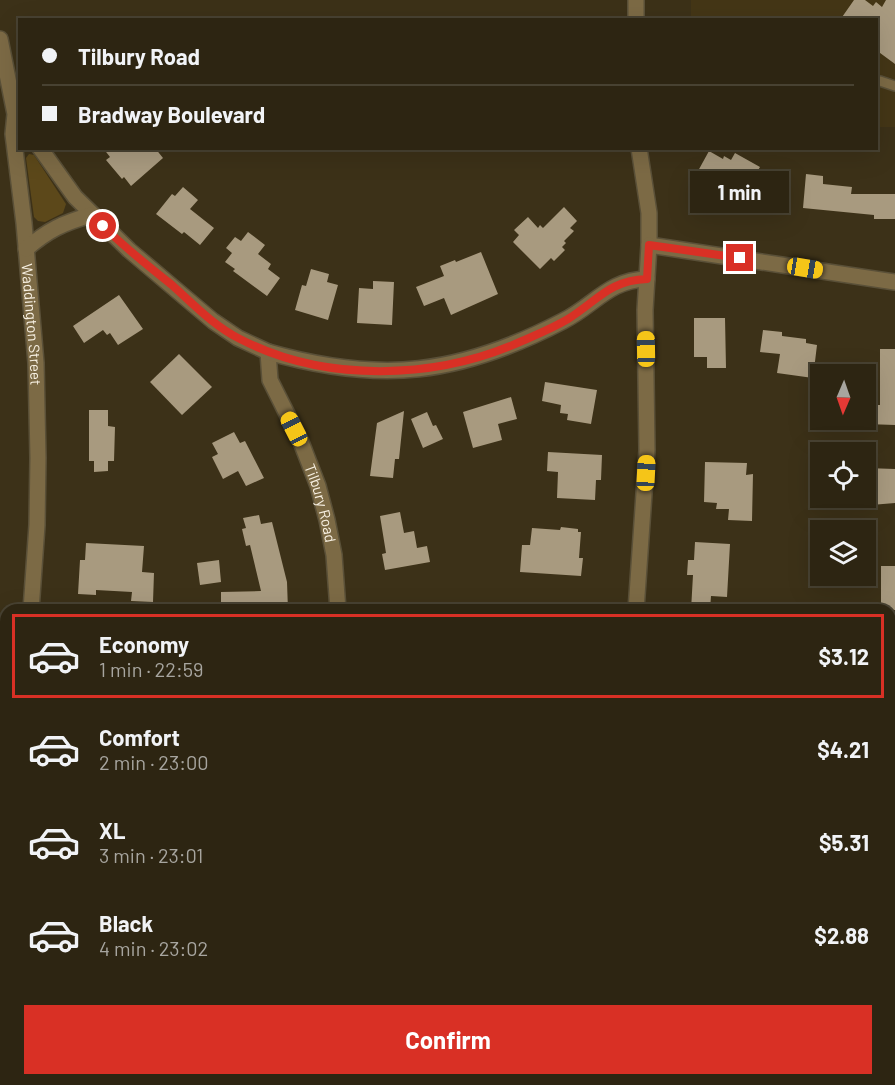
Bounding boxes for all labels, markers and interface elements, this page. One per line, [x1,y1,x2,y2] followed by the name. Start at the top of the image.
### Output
[78,43,200,69] text: Tilbury Road
[78,101,265,127] text: Bradway Boulevard
[690,171,789,213] callout: 1 min
[718,180,761,204] text: 1 min
[89,212,116,239] route start
[726,244,753,271] route end
[786,256,824,280] car
[19,263,45,385] street label: Waddington Street
[637,331,655,367] car
[810,364,876,430] north arrow
[810,364,876,586] map controls
[278,409,310,449] car
[810,442,876,508] button: locate
[636,455,656,491] car
[301,461,340,544] street label: Tilbury Road
[810,520,876,586] button: layers
[27,629,81,683] icon: car
[99,631,189,657] text: Economy
[818,643,869,669] text: $3.12
[99,657,204,681] text: 1 min · 22:59
[27,722,81,776] icon: car
[99,724,180,750] text: Comfort
[817,736,869,762] text: $4.21
[99,750,209,774] text: 2 min · 23:00
[27,815,81,869] icon: car
[99,817,125,843] text: XL
[819,829,869,855] text: $5.31
[99,843,203,867] text: 3 min · 23:01
[27,908,81,962] icon: car
[99,910,153,936] text: Black
[814,922,869,948] text: $2.88
[99,936,208,960] text: 4 min · 23:02
[24,1005,872,1074] button: Confirm

